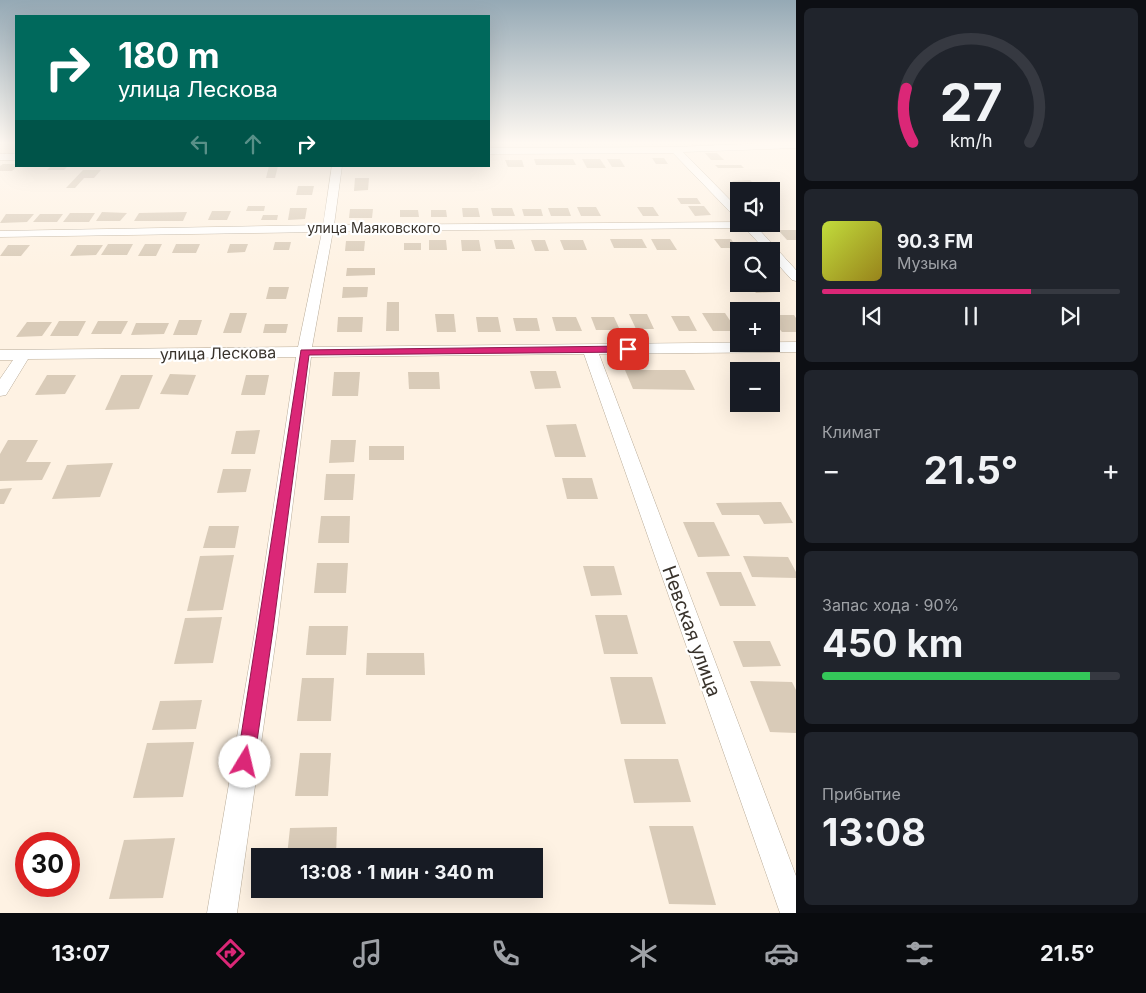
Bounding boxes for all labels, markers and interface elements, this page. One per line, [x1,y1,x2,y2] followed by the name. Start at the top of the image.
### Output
[118,34,220,76] text: 180 m
[35,35,100,100] icon: right
[940,71,1003,134] text: 27
[118,76,278,102] text: улица Лескова
[186,130,214,158] icon: left
[239,130,267,158] icon: ahead
[292,130,320,158] icon: right
[950,130,992,151] text: km/h
[730,182,780,412] map controls
[730,182,780,232] button: sound
[307,219,441,236] street label: улица Маяковского
[897,230,973,253] text: 90.3 FM
[730,242,780,292] button: search
[897,253,958,273] text: Музыка
[730,302,780,352] button: +
[858,302,886,330] icon: previous
[957,302,985,330] icon: pause
[1056,302,1084,330] icon: next
[607,328,649,370] pin
[614,335,642,363] icon: arrive
[160,342,276,364] street label: улица Лескова
[730,362,780,412] button: −
[822,422,880,442] text: Климат
[924,447,1018,493] text: 21.5°
[822,453,841,487] text: −
[1101,453,1120,487] text: +
[657,563,726,700] street label: Невская улица
[822,595,959,615] text: Запас хода · 90%
[822,620,963,666] text: 450 km
[218,735,270,787] position arrow
[822,784,901,804] text: Прибытие
[822,809,926,855] text: 13:08
[15,832,80,897] speed limit sign: 30
[300,861,494,884] text: 13:08 · 1 мин · 340 m
[213,936,248,971] icon: directions
[350,936,385,971] icon: music
[488,936,523,971] icon: phone
[626,936,661,971] icon: climate
[764,936,799,971] icon: car
[902,936,937,971] icon: filters
[51,940,110,966] text: 13:07
[1040,940,1095,966] text: 21.5°

